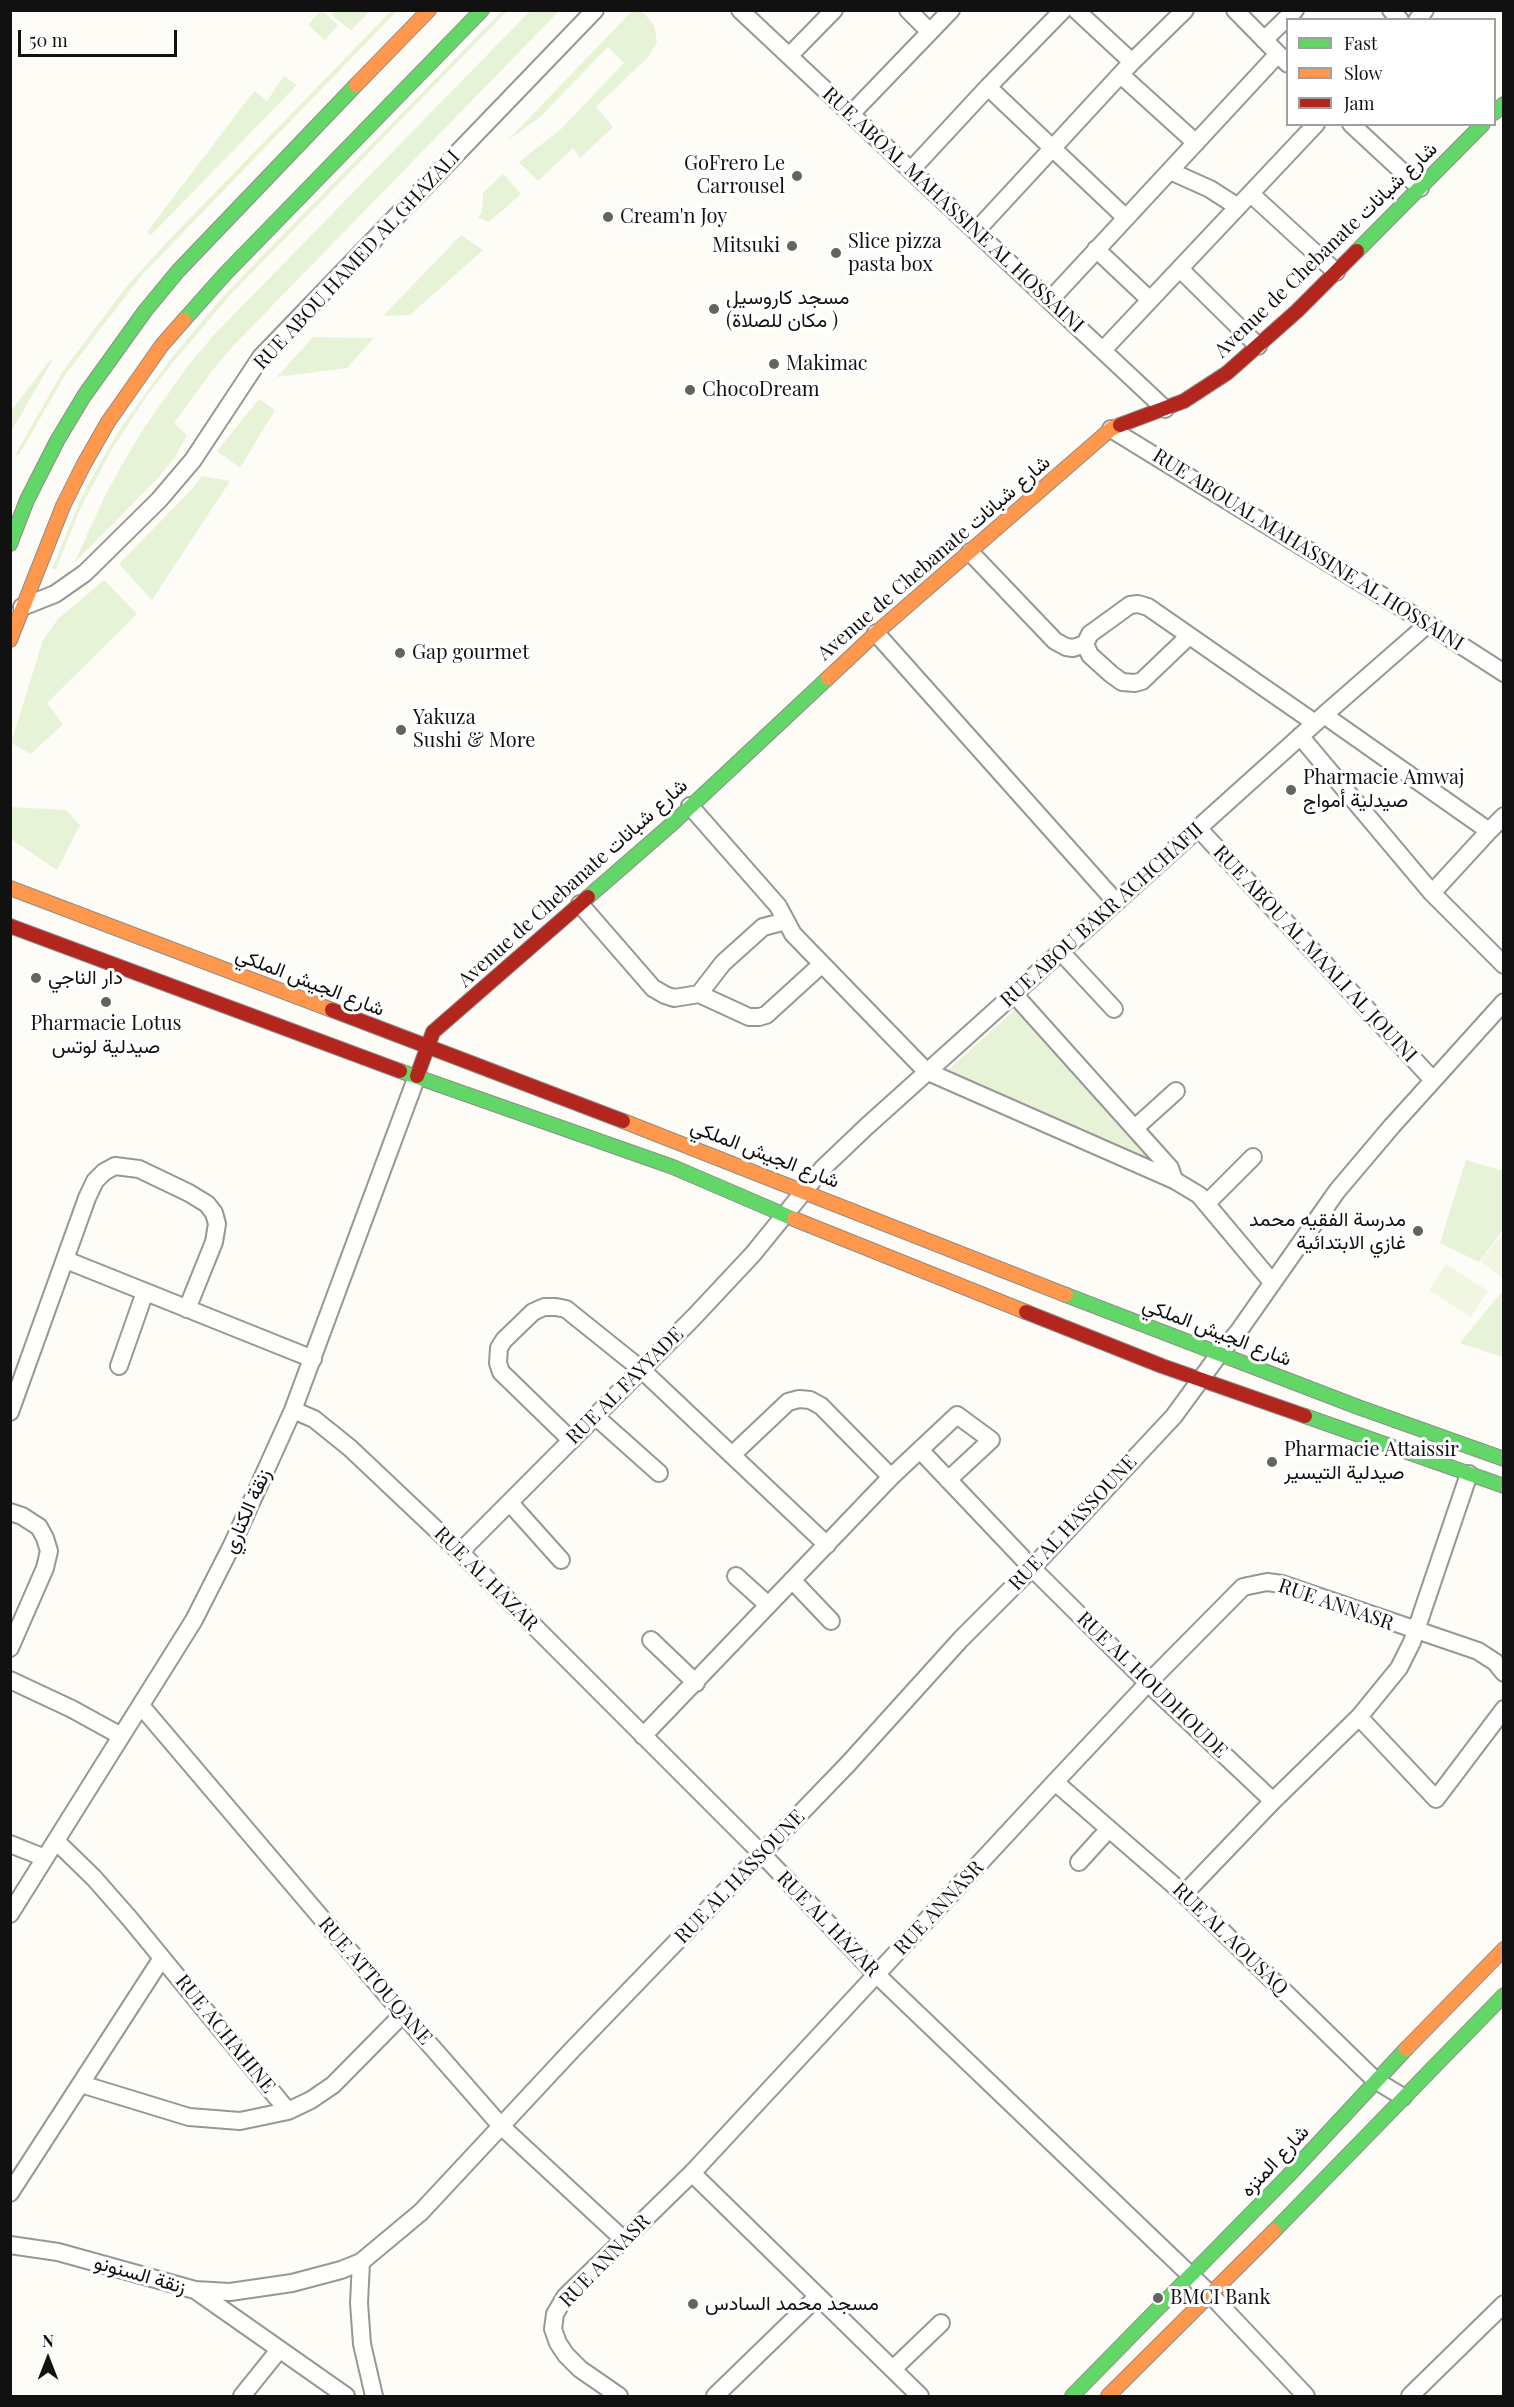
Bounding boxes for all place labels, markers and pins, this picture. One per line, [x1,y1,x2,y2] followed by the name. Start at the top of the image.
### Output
[684,152,785,199] place label: GoFrero Le Carrousel
[790,169,804,183] marker: GoFrero Le Carrousel
[620,205,727,229] place label: Cream'n Joy
[601,210,615,224] marker: Cream'n Joy
[848,230,942,277] place label: Slice pizza pasta box
[712,234,780,258] place label: Mitsuki
[785,239,799,253] marker: Mitsuki
[829,246,843,260] marker: Slice pizza pasta box
[726,286,849,333] place label: مسجد كاروسيل (مكان للصلاة )
[707,302,721,316] marker: مسجد كاروسيل (مكان للصلاة )
[786,352,868,376] place label: Makimac
[767,357,781,371] marker: Makimac
[702,378,820,402] place label: ChocoDream
[683,383,697,397] marker: ChocoDream
[412,641,529,665] place label: Gap gourmet
[393,646,407,660] marker: Gap gourmet
[413,706,535,753] place label: Yakuza Sushi & More
[394,723,408,737] marker: Yakuza Sushi & More
[1303,766,1464,813] place label: Pharmacie Amwaj صيدلية أمواج
[1284,783,1298,797] marker: Pharmacie Amwaj صيدلية أمواج
[48,966,123,990] place label: دار الناجي
[29,971,43,985] marker: دار الناجي
[99,995,113,1009] marker: Pharmacie Lotus صيدلية لوتس
[31,1012,181,1059] place label: Pharmacie Lotus صيدلية لوتس
[1249,1208,1406,1255] place label: مدرسة الفقيه محمد غازي الابتدائية
[1411,1224,1425,1238] marker: مدرسة الفقيه محمد غازي الابتدائية
[1284,1438,1459,1485] place label: Pharmacie Attaissir صيدلية التيسير
[1265,1455,1279,1469] marker: Pharmacie Attaissir صيدلية التيسير
[1170,2286,1270,2310] place label: BMCI Bank
[1151,2291,1165,2305] marker: BMCI Bank
[705,2292,879,2316] place label: مسجد محمد السادس
[686,2297,700,2311] marker: مسجد محمد السادس

